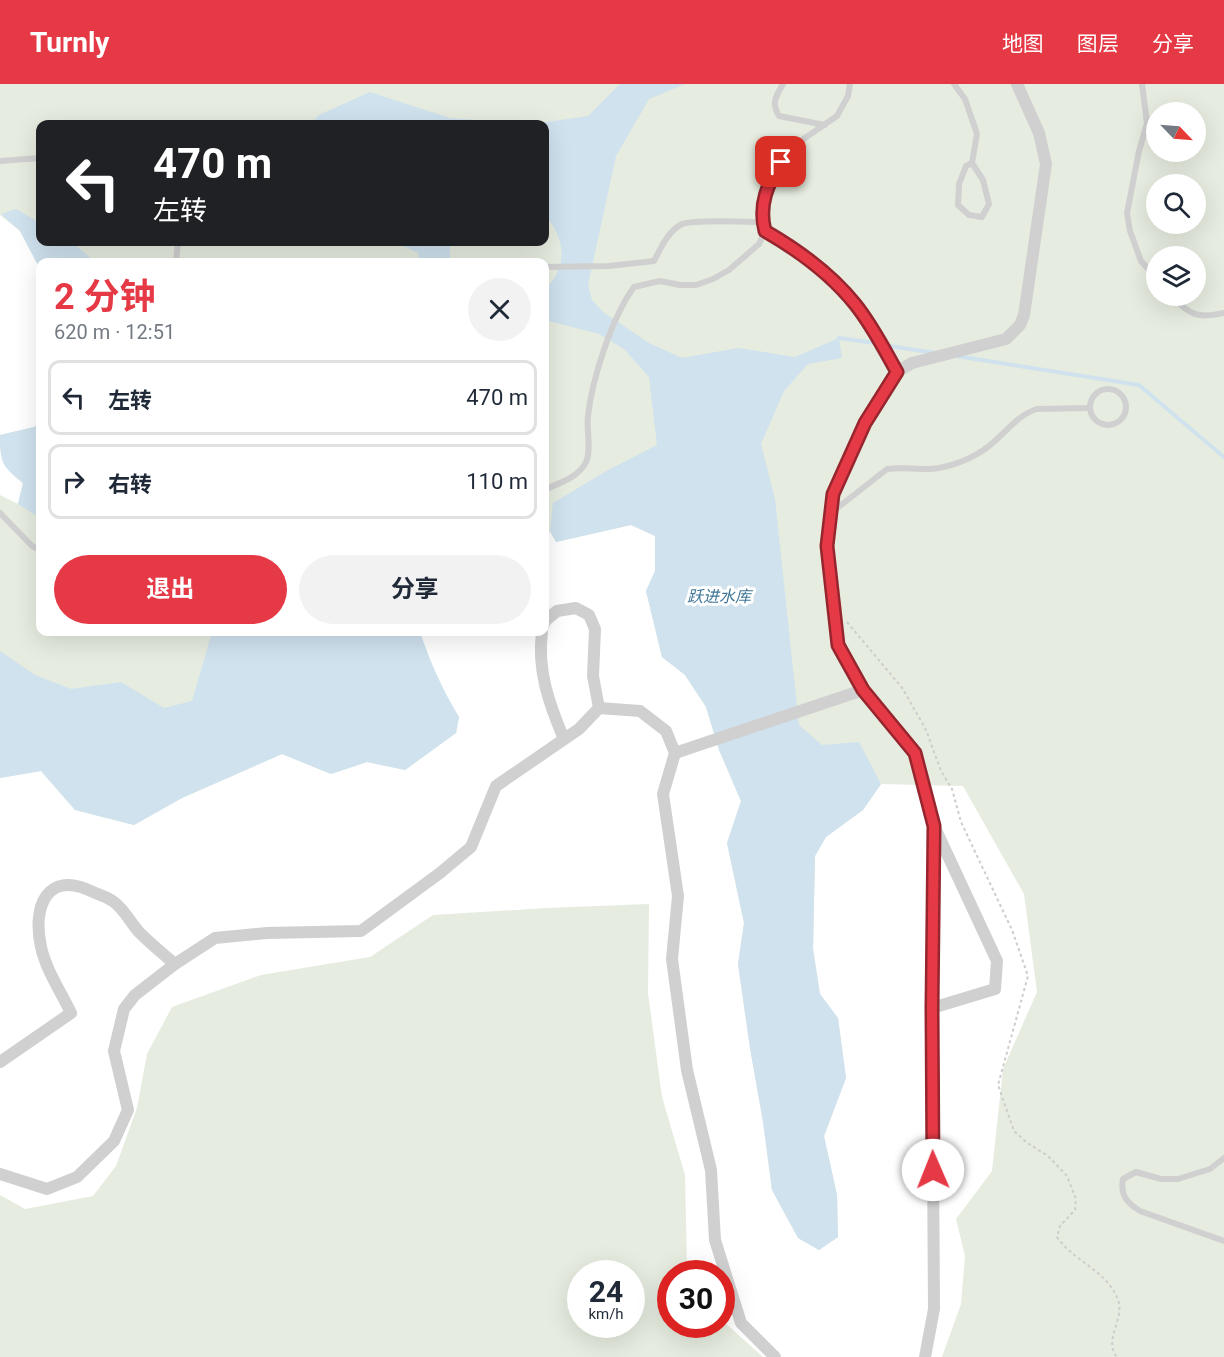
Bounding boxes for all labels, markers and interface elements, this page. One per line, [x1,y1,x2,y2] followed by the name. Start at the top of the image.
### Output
[30,26,109,59] text: Turnly
[1002,32,1044,56] text: 地图
[1077,32,1119,56] text: 图层
[1152,32,1194,56] text: 分享
[1146,102,1206,162] north arrow
[1146,102,1206,306] map controls
[755,136,806,187] pin
[153,139,272,188] text: 470 m
[54,144,132,222] icon: left
[764,145,797,178] icon: arrive
[1146,174,1206,234] button: search
[153,195,207,227] text: 左转
[1146,246,1206,306] button: layers
[54,276,156,318] text: 2 分钟
[468,278,531,341] button: close
[54,320,175,344] text: 620 m · 12:51
[57,381,90,414] icon: left
[466,385,528,410] text: 470 m
[108,388,152,413] text: 左转
[57,465,90,498] icon: right
[466,469,528,494] text: 110 m
[108,472,152,497] text: 右转
[54,555,287,624] button: 退出
[299,555,531,624] button: 分享
[687,587,754,606] water label: 跃进水库
[901,1138,965,1202] position arrow
[657,1260,735,1338] speed limit sign: 30
[589,1274,623,1309] text: 24
[588,1305,624,1323] text: km/h

